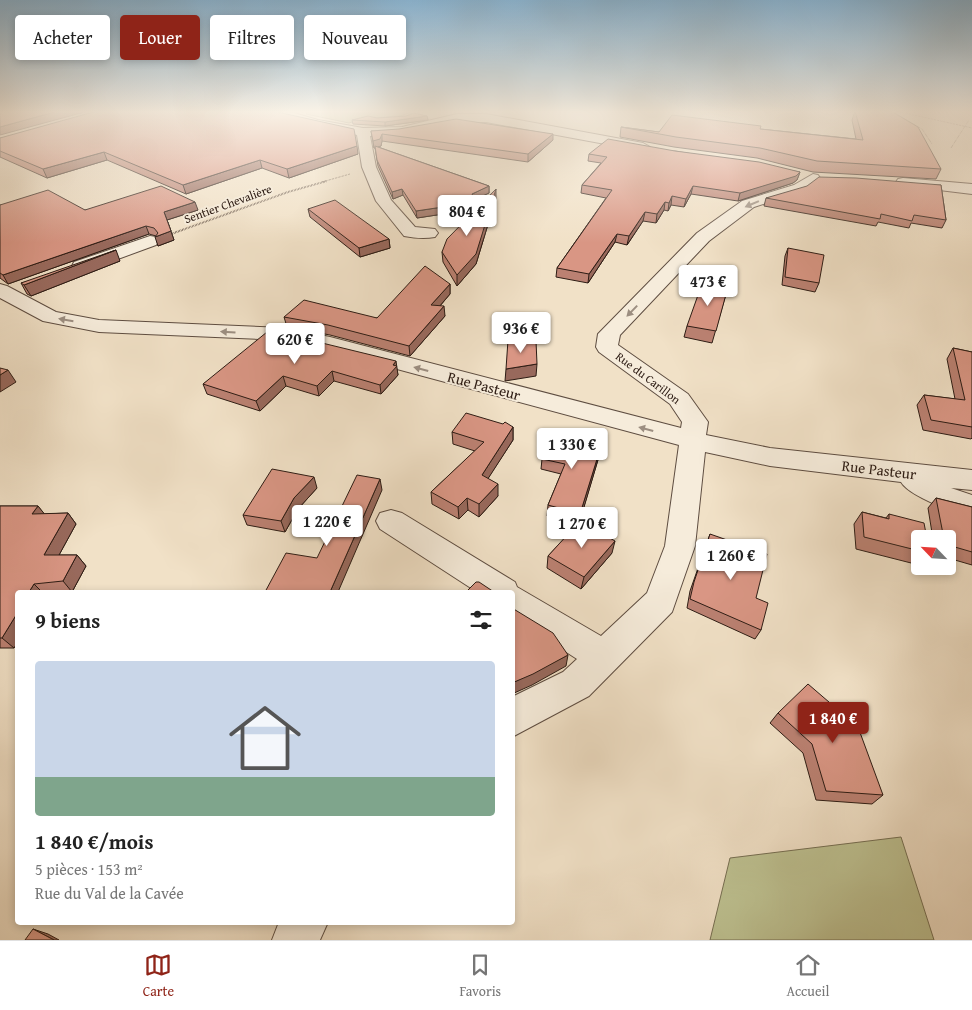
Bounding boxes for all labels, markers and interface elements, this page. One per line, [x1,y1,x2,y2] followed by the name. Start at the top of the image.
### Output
[15,15,110,60] chip: Acheter
[120,15,200,60] chip: Louer
[210,15,294,60] chip: Filtres
[304,15,406,60] chip: Nouveau
[182,180,274,227] street label: Sentier Chevalière
[432,194,502,237] pin: 804 €
[449,199,485,223] text: 804 €
[745,200,759,208] one-way arrow
[673,264,743,307] pin: 473 €
[690,269,726,293] text: 473 €
[626,305,638,317] one-way arrow
[486,312,556,354] pin: 936 €
[58,315,74,323] one-way arrow
[503,316,539,340] text: 936 €
[260,322,330,365] pin: 620 €
[220,327,236,335] one-way arrow
[277,327,313,351] text: 620 €
[612,348,684,408] street label: Rue du Carillon
[413,364,428,372] one-way arrow
[445,366,523,405] street label: Rue Pasteur
[638,425,653,433] one-way arrow
[526,428,618,470] pin: 1 330 €
[548,432,596,456] text: 1 330 €
[841,455,917,484] street label: Rue Pasteur
[281,504,373,547] pin: 1 220 €
[536,506,628,549] pin: 1 270 €
[303,509,351,533] text: 1 220 €
[558,511,606,535] text: 1 270 €
[911,530,956,575] north arrow
[911,530,956,575] map controls
[685,538,777,581] pin: 1 260 €
[707,543,755,567] text: 1 260 €
[35,605,100,636] text: 9 biens
[467,606,495,634] icon: filters
[220,693,310,783] icon: home
[787,702,879,744] pin: 1 840 €
[809,706,857,730] text: 1 840 €
[35,826,153,857] text: 1 840 €/mois
[35,857,143,881] text: 5 pièces · 153 m²
[35,881,184,905] text: Rue du Val de la Cavée
[143,951,174,1001] tab: Carte
[459,951,501,1001] tab: Favoris
[786,951,829,1001] tab: Accueil

